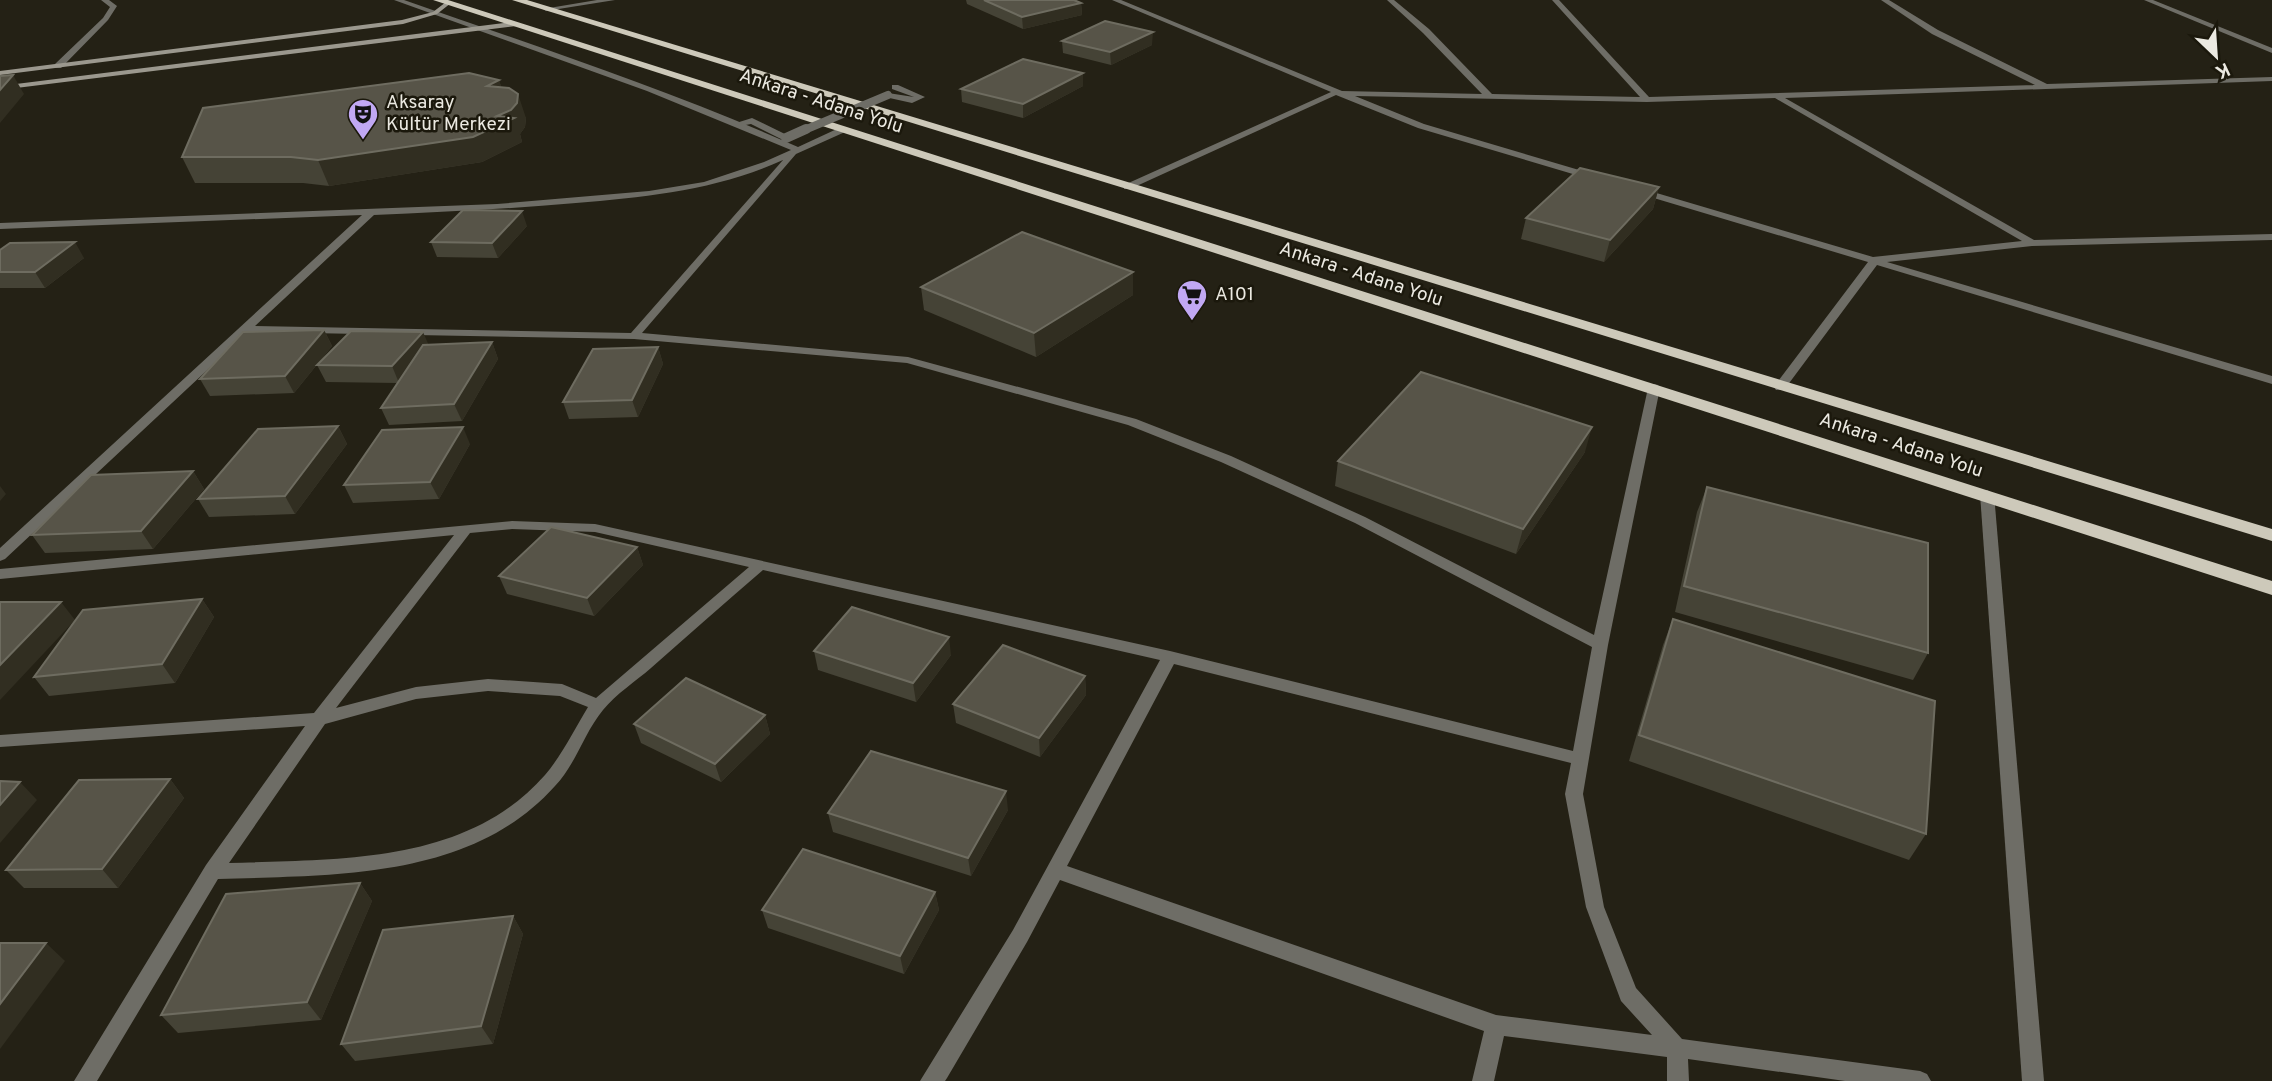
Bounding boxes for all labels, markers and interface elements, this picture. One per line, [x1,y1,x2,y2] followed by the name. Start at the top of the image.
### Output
[2181,21,2251,91] north arrow
[2211,56,2234,83] text: K
[736,64,906,140] street label: Ankara - Adana Yolu
[386,91,511,137] place label: Aksaray Kültür Merkezi
[346,97,380,141] theatre icon: Aksaray Kültür Merkezi
[1276,237,1446,313] street label: Ankara - Adana Yolu
[1175,278,1209,322] supermarket icon: A101
[1215,283,1254,307] place label: A101
[1816,408,1986,484] street label: Ankara - Adana Yolu

